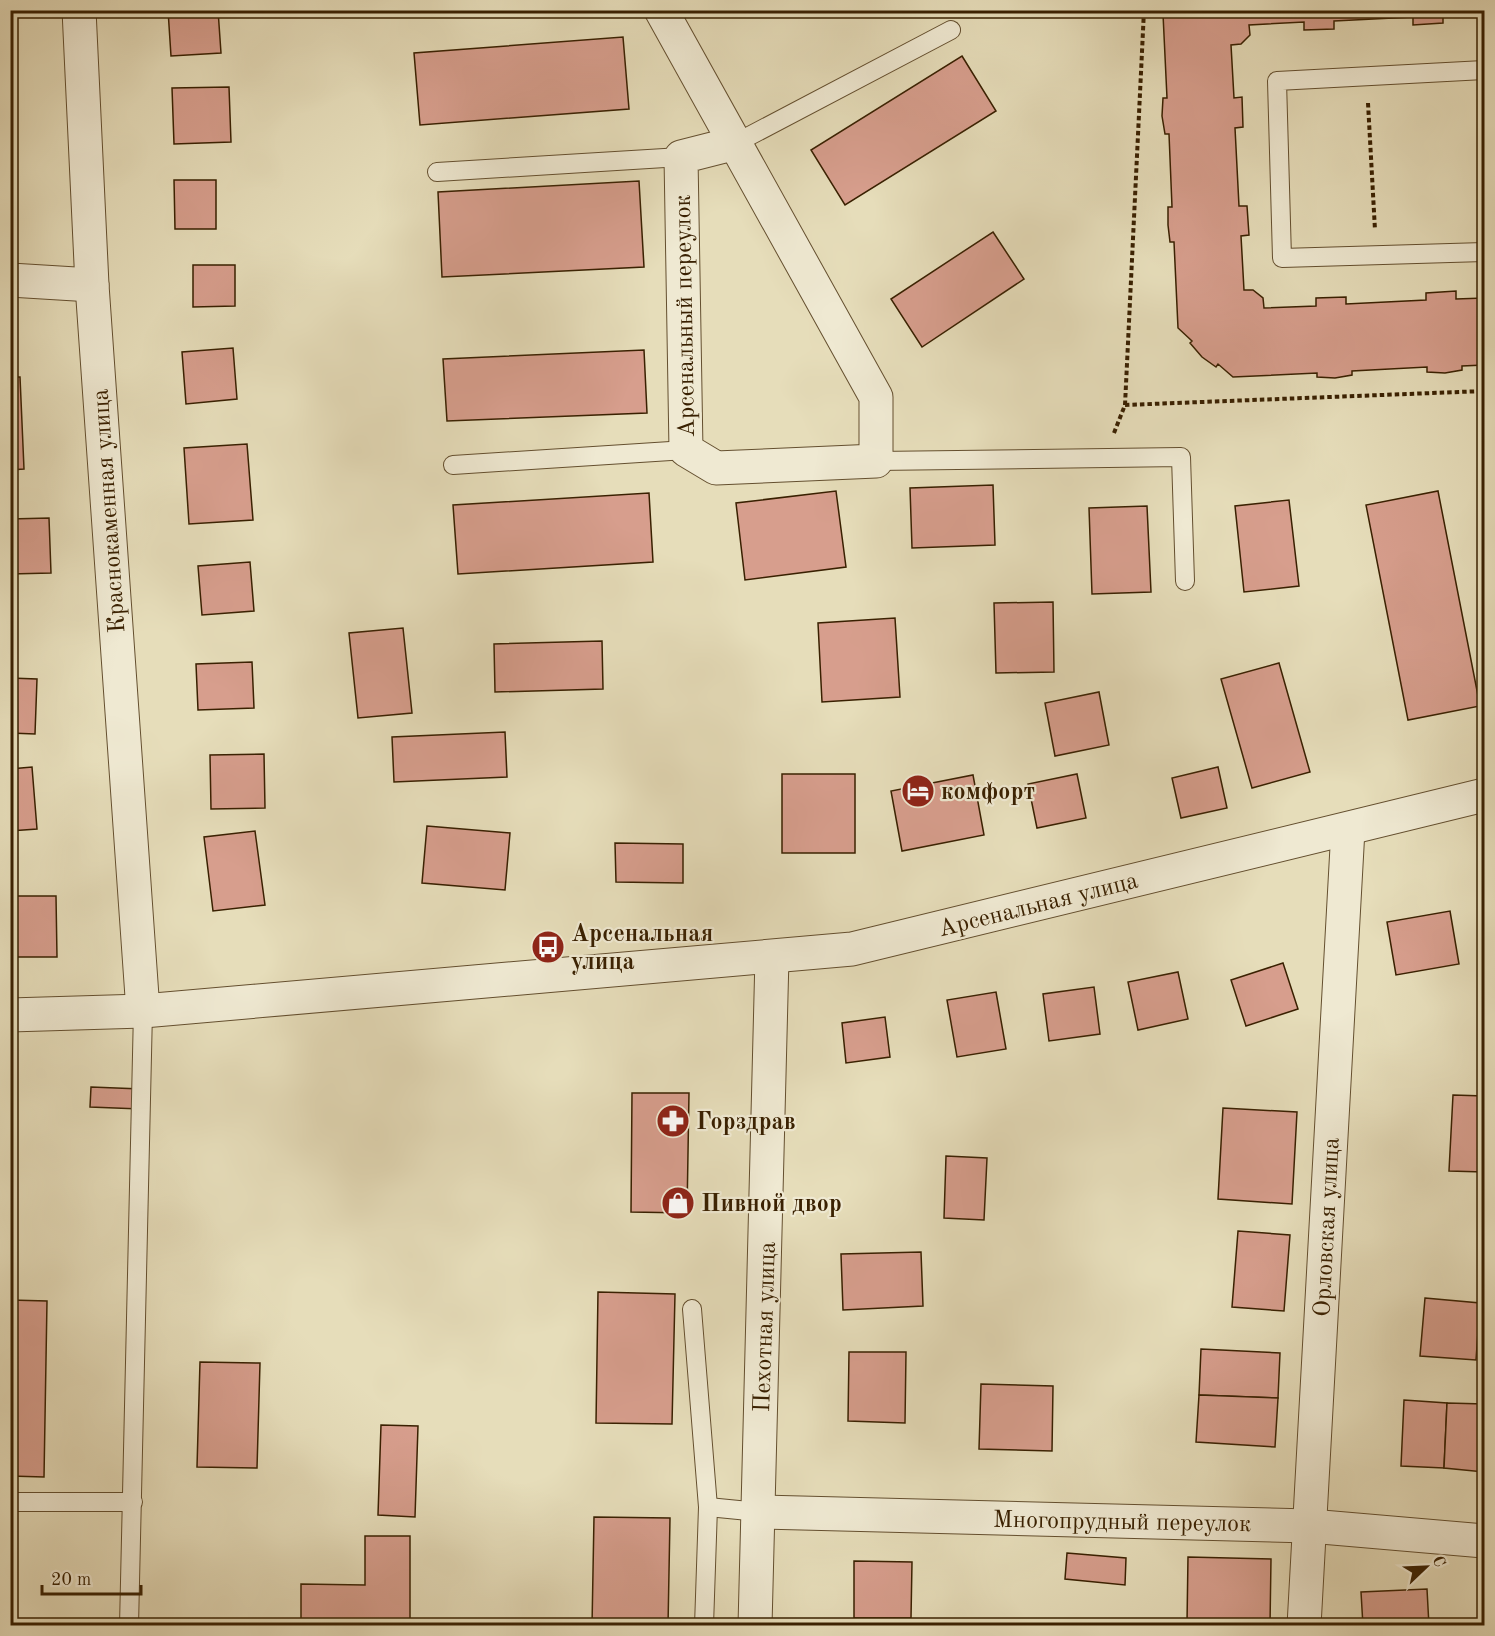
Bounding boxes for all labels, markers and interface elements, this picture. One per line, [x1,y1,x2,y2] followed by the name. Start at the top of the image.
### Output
[672,194,700,438] street label: Арсенальный переулок
[89,388,131,634] street label: Краснокаменная улица
[900,773,936,809] hotel icon: комфорт
[941,781,1035,805] place label: комфорт
[936,869,1141,942] street label: Арсенальная улица
[571,923,713,975] place label: Арсенальная улица
[530,929,566,965] bus stop icon: Арсенальная улица
[655,1103,691,1139] pharmacy icon: Горздрав
[696,1111,796,1135] place label: Горздрав
[1311,1137,1345,1317] street label: Орловская улица
[660,1185,696,1221] shop icon: Пивной двор
[701,1193,842,1217] place label: Пивной двор
[751,1241,781,1413] street label: Пехотная улица
[993,1509,1251,1537] street label: Многопрудный переулок
[1396,1537,1456,1597] north arrow
[1429,1554,1447,1570] text: С
[42,1558,141,1596] scale bar
[51,1571,91,1589] text: 20 m

